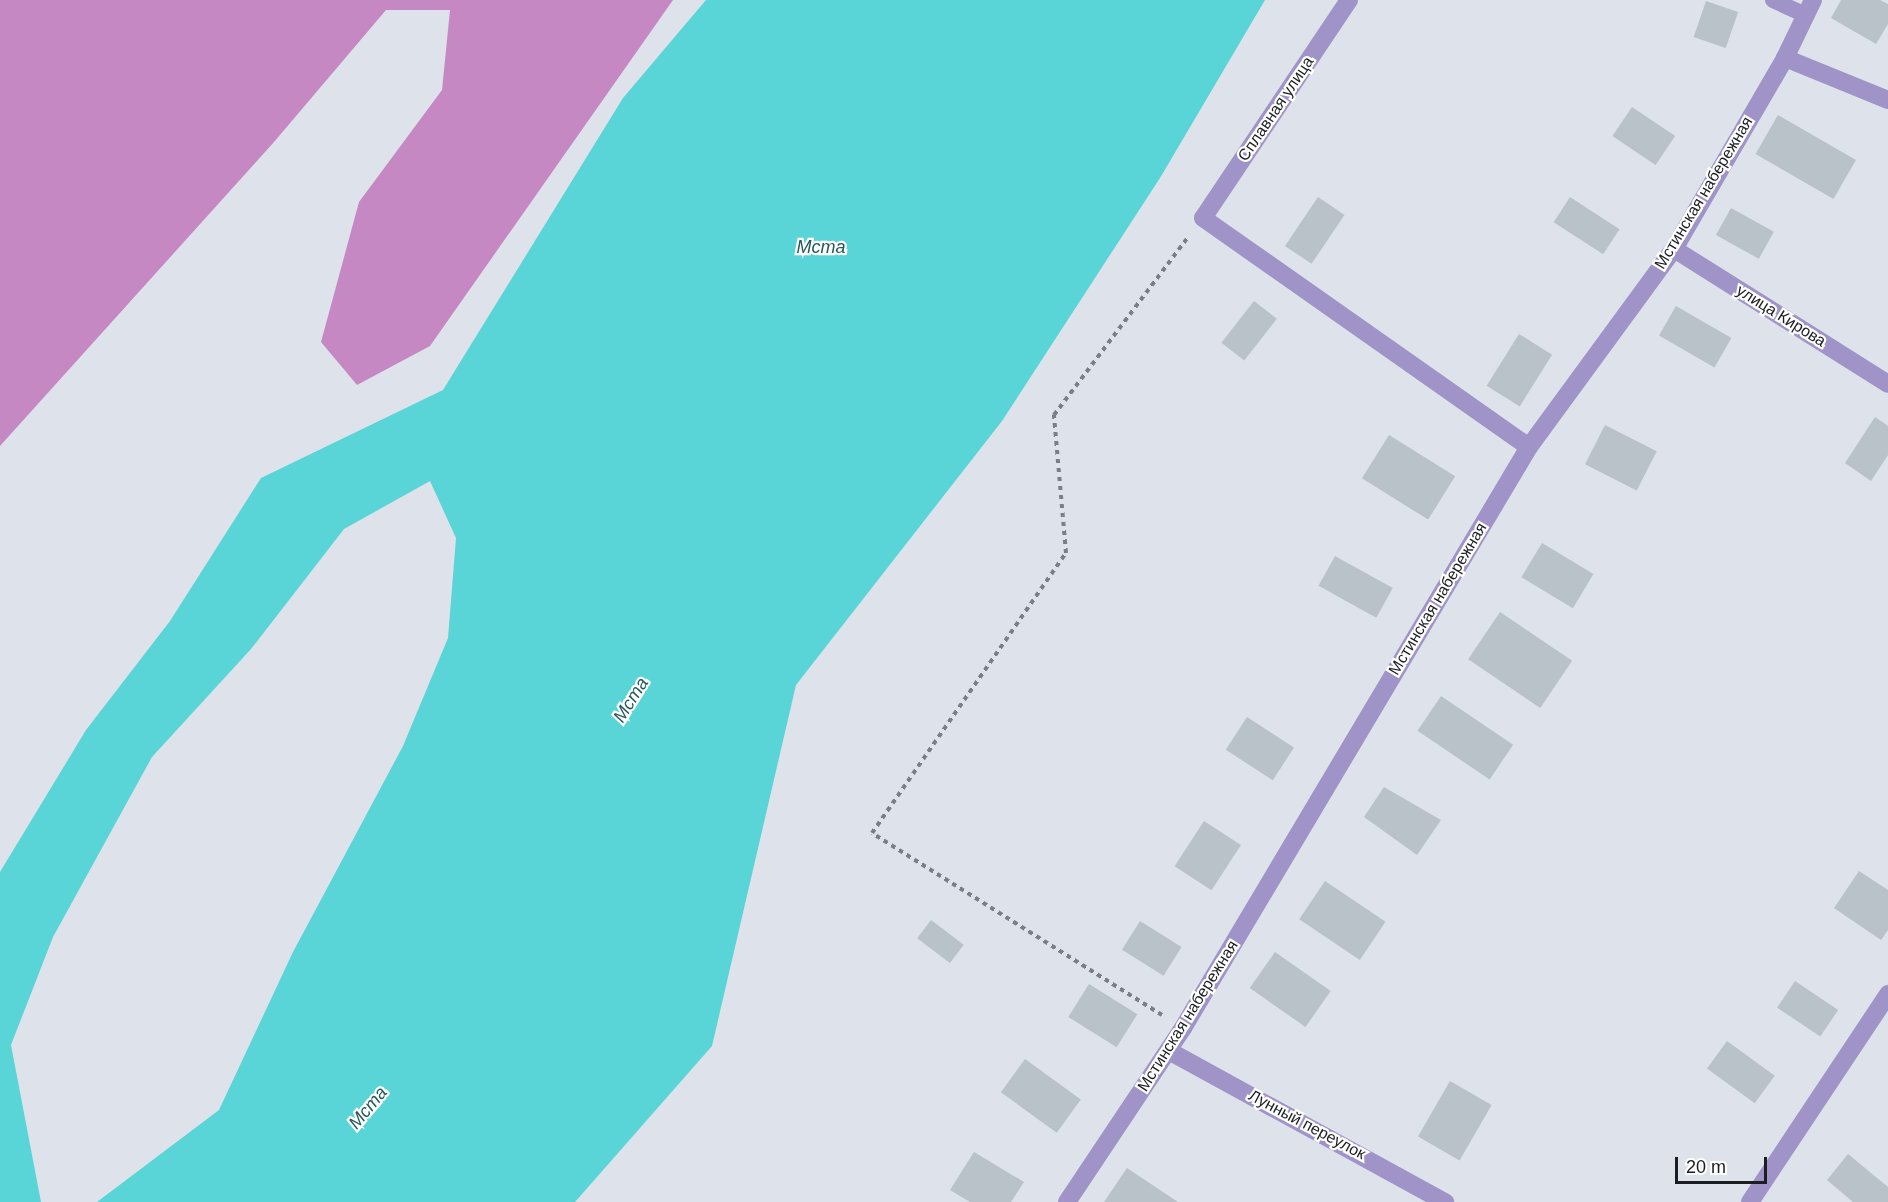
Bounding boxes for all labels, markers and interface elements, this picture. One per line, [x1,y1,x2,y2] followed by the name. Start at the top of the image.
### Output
[1234,53,1318,165] street label: Сплавная улица
[1651,113,1757,273] street label: Мстинская набережная
[797,236,845,258] water label: Мста
[1733,281,1829,351] street label: улица Кирова
[1385,519,1491,679] street label: Мстинская набережная
[609,674,653,726] water label: Мста
[1134,937,1242,1095] street label: Мстинская набережная
[344,1082,392,1134] water label: Мста
[1245,1086,1369,1164] street label: Лунный переулок
[1678,1145,1770,1183] scale bar
[1686,1157,1726,1177] text: 20 m

